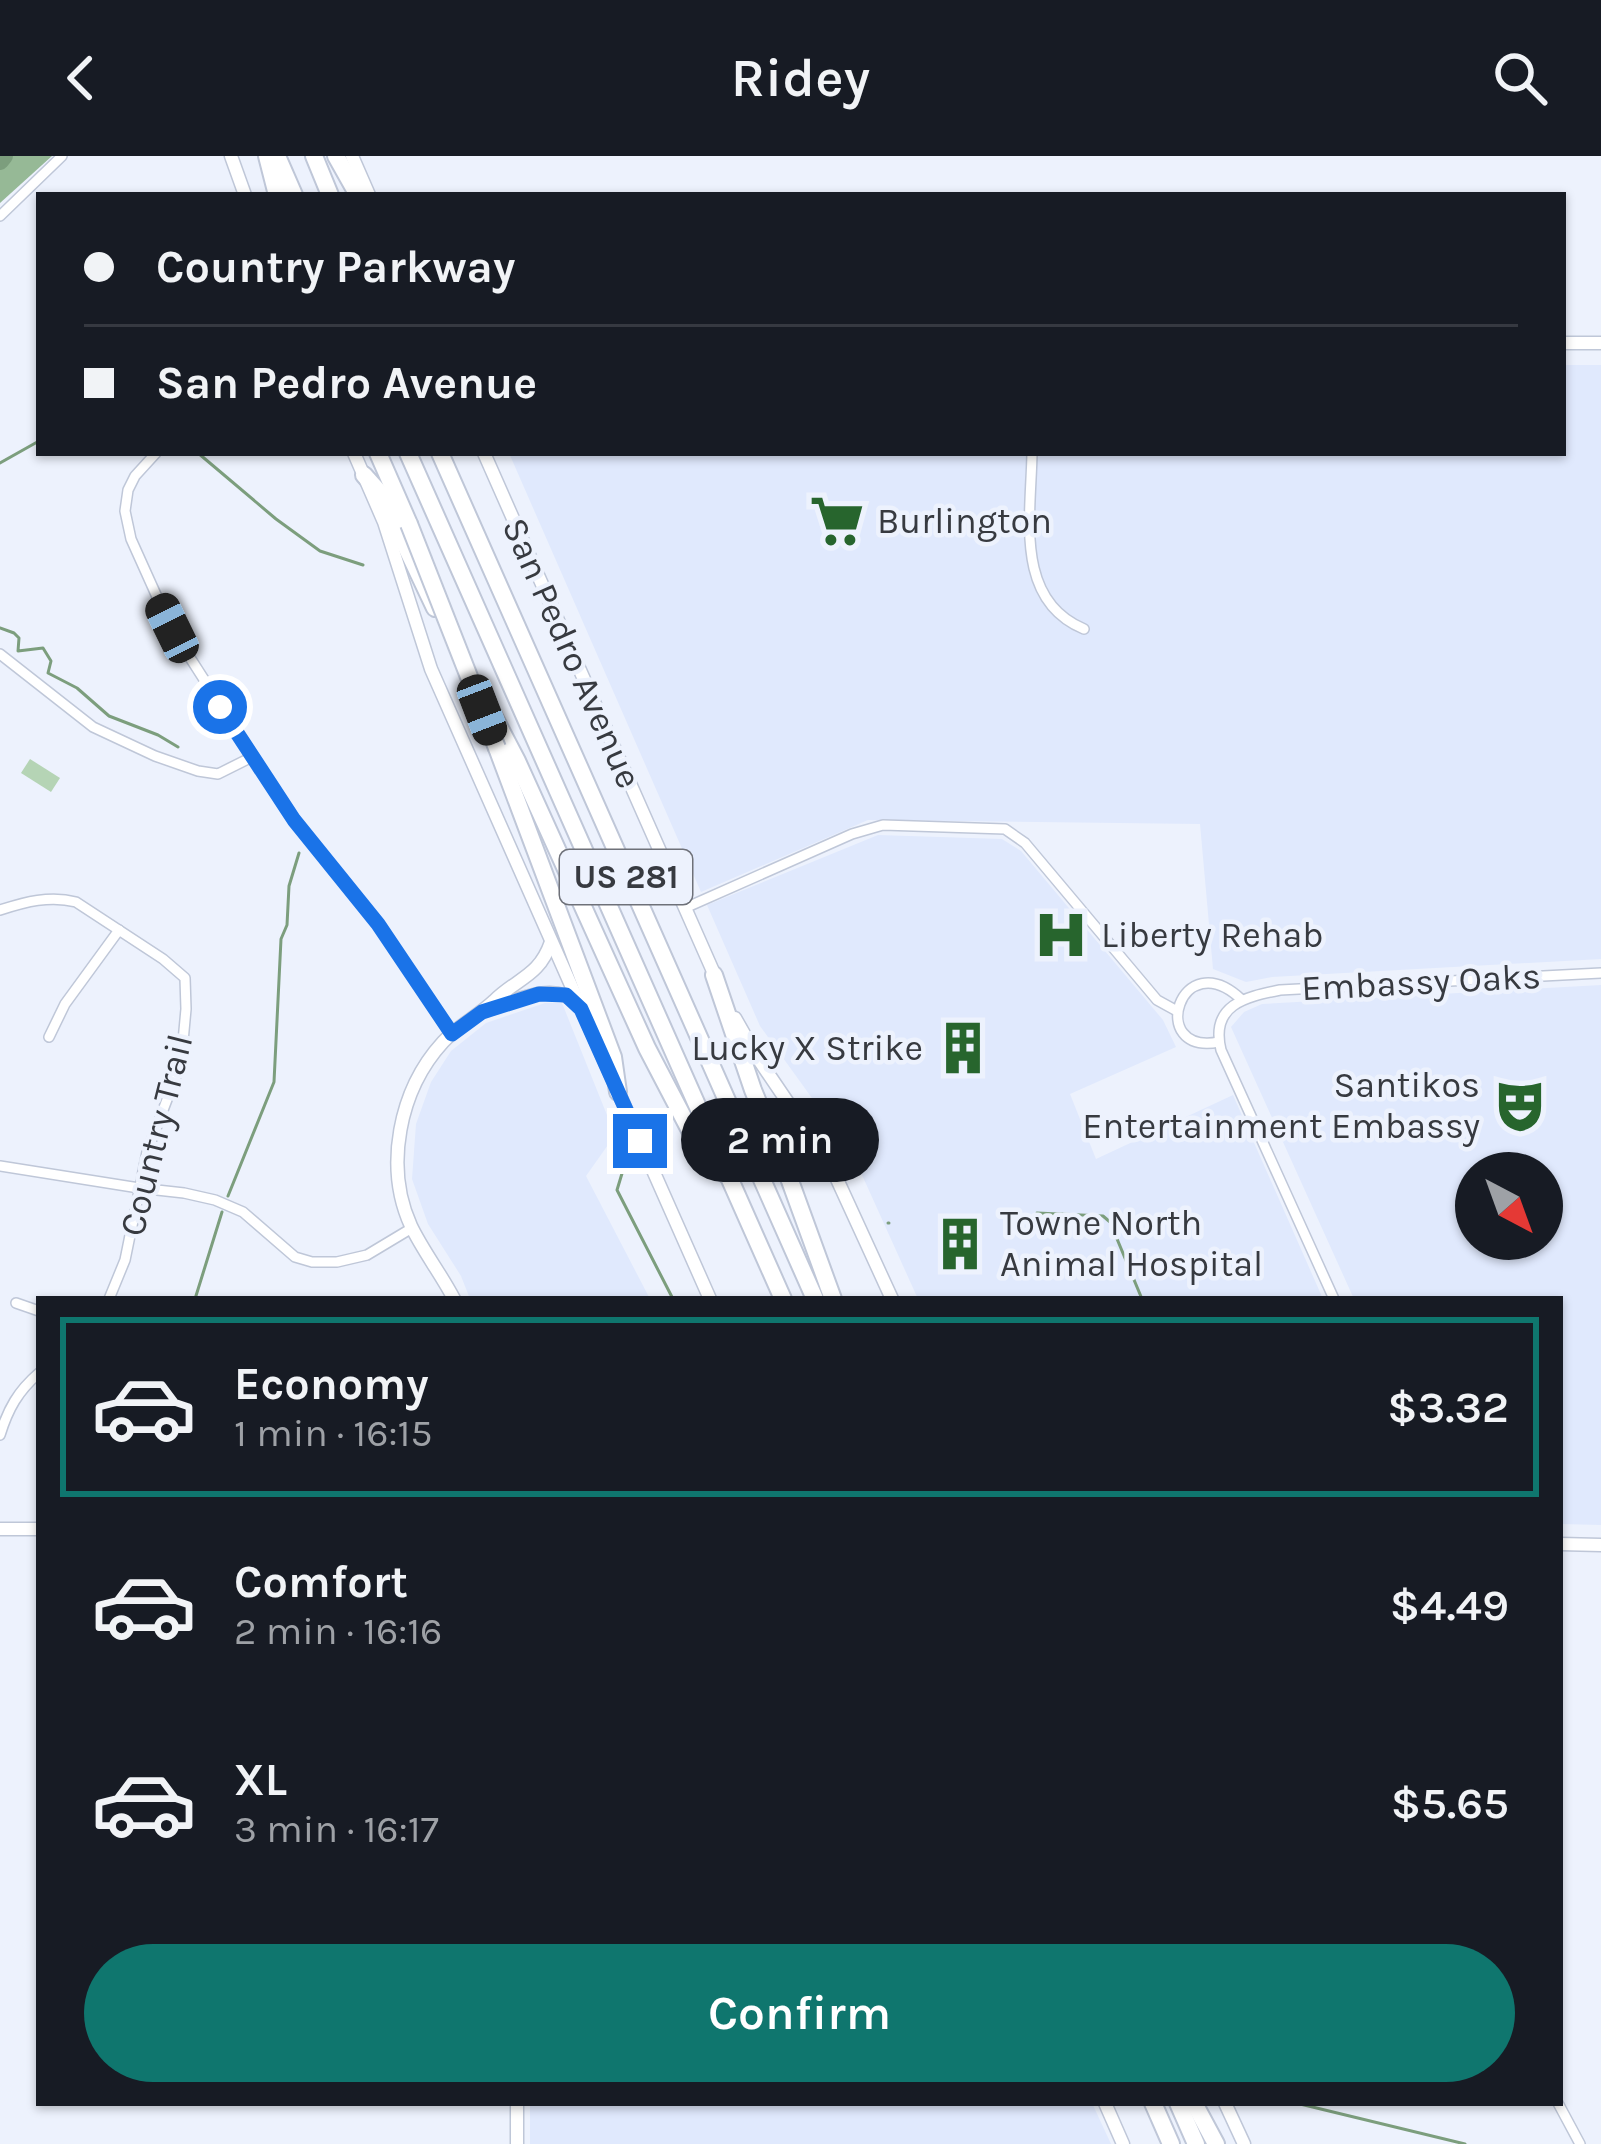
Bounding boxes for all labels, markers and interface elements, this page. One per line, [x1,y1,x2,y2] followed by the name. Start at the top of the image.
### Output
[48,45,114,111] icon: back
[1487,45,1553,111] icon: search
[731,46,870,110] text: Ridey
[156,241,516,293] text: Country Parkway
[156,357,537,409] text: San Pedro Avenue
[808,492,866,550] supermarket icon: Burlington
[877,500,1052,542] place label: Burlington
[494,511,650,795] street label: San Pedro Avenue
[140,588,204,668] car
[452,670,512,750] car
[193,680,247,734] route start
[560,850,692,904] road number: US 281
[1032,906,1090,964] hospital icon: Liberty Rehab
[1101,914,1324,956] place label: Liberty Rehab
[1300,955,1542,1009] street label: Embassy Oaks
[934,1019,992,1077] building icon: Lucky X Strike
[691,1027,923,1069] place label: Lucky X Strike
[111,1030,201,1240] street label: Country Trail
[1082,1064,1480,1147] place label: Santikos Entertainment Embassy
[1491,1077,1549,1135] theatre icon: Santikos Entertainment Embassy
[682,1099,880,1183] callout: 2 min
[613,1114,667,1168] route end
[727,1117,833,1163] text: 2 min
[1455,1152,1563,1260] north arrow
[1455,1152,1563,1260] map controls
[1000,1202,1263,1285] place label: Towne North Animal Hospital
[931,1215,989,1273] building icon: Towne North Animal Hospital
[90,1353,198,1461] icon: car
[234,1358,429,1410] text: Economy
[1387,1381,1509,1433] text: $3.32
[234,1410,432,1456] text: 1 min · 16:15
[90,1551,198,1659] icon: car
[234,1556,408,1608] text: Comfort
[1390,1579,1509,1631] text: $4.49
[234,1608,442,1654] text: 2 min · 16:16
[90,1749,198,1857] icon: car
[234,1754,287,1806] text: XL
[1391,1777,1509,1829] text: $5.65
[234,1806,439,1852] text: 3 min · 16:17
[84,1944,1515,2082] button: Confirm

